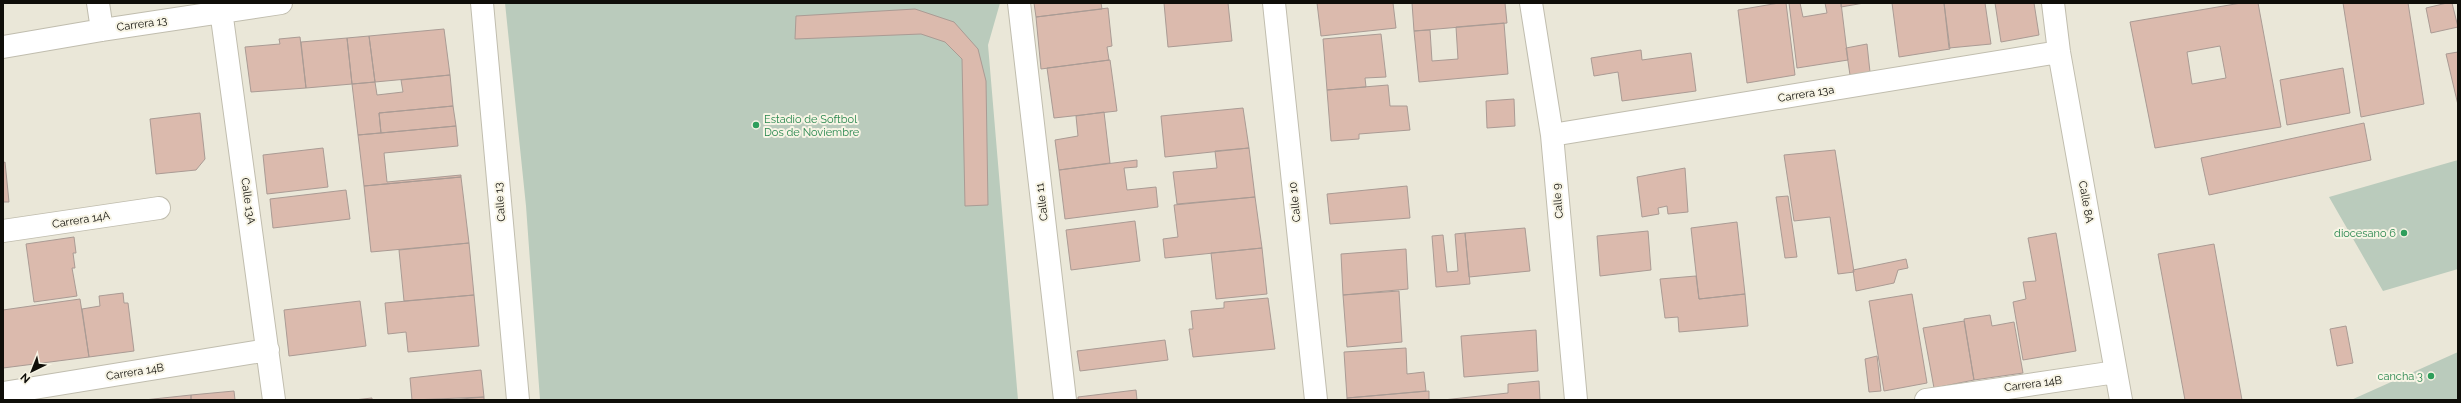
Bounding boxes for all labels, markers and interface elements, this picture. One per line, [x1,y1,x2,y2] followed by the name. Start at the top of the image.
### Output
[116,14,168,34] street label: Carrera 13
[1777,83,1835,105] street label: Carrera 13a
[764,113,860,139] place label: Estadio de Softbol Dos de Noviembre
[751,120,761,130] marker: Estadio de Softbol Dos de Noviembre
[238,177,258,226] street label: Calle 13A
[2076,180,2096,225] street label: Calle 8A
[1286,181,1304,223] street label: Calle 10
[492,182,508,222] street label: Calle 13
[1033,182,1051,222] street label: Calle 11
[1550,183,1566,219] street label: Calle 9
[51,209,111,231] street label: Carrera 14A
[2334,227,2396,240] place label: diocesano 6
[2399,228,2409,238] marker: diocesano 6
[12,351,52,391] north arrow
[105,361,165,383] street label: Carrera 14B
[18,370,33,386] text: N
[2377,370,2423,383] place label: cancha 3
[2426,371,2436,381] marker: cancha 3
[2003,374,2063,394] street label: Carrera 14B

